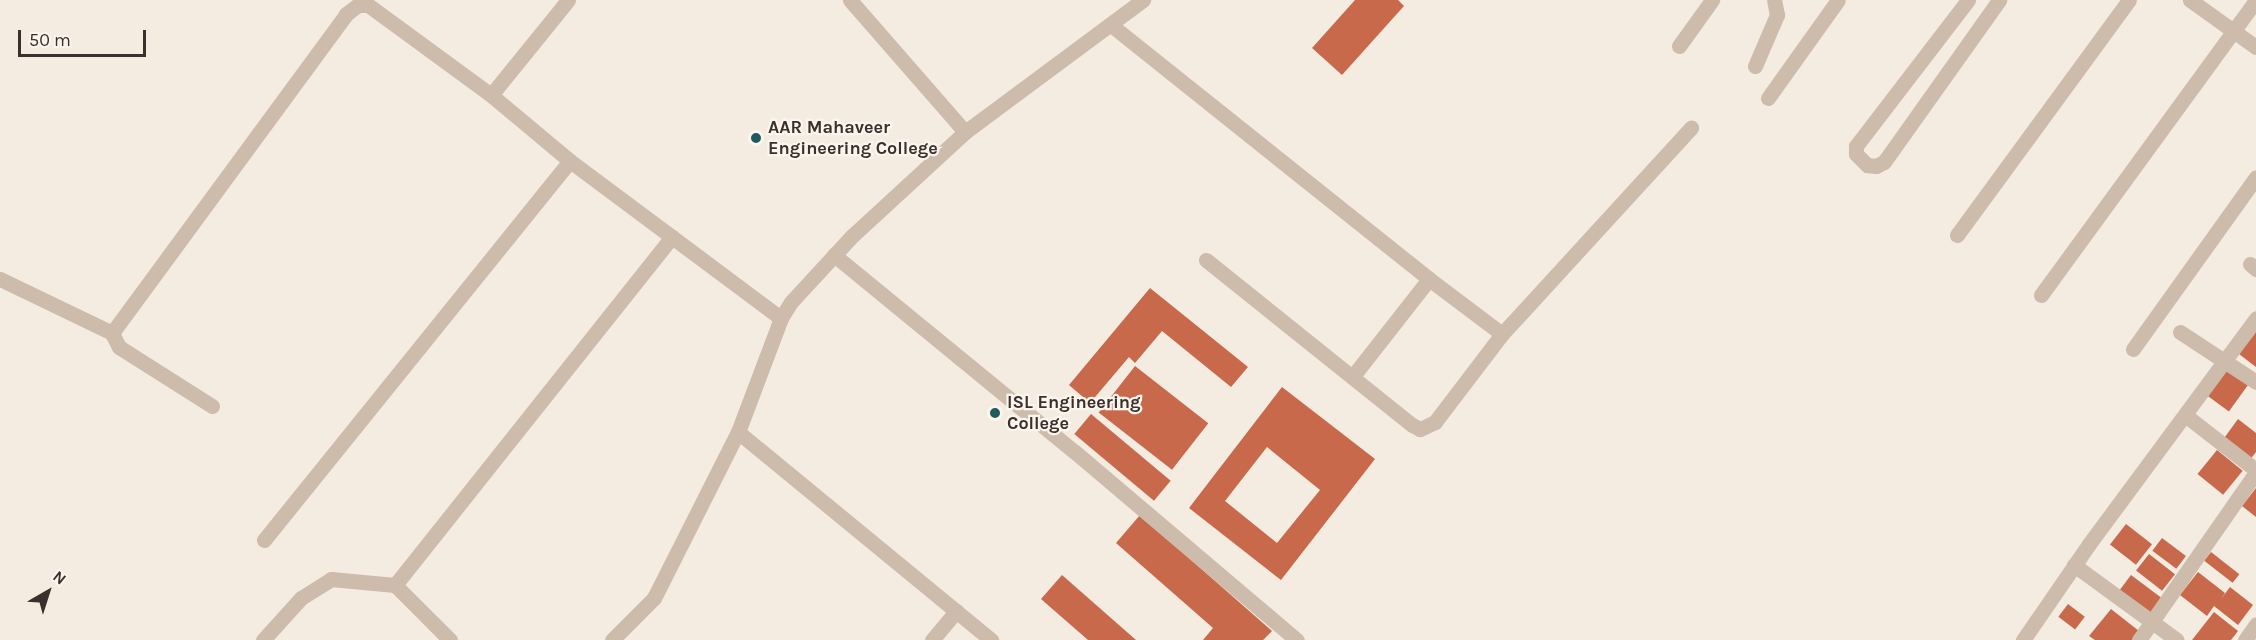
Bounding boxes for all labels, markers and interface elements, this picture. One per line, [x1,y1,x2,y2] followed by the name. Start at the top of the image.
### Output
[21,18,148,56] scale bar
[29,29,71,51] text: 50 m
[768,117,938,160] place label: AAR Mahaveer Engineering College
[749,131,763,145] marker: AAR Mahaveer Engineering College
[1007,392,1141,434] place label: ISL Engineering College
[988,406,1002,420] marker: ISL Engineering College
[18,562,78,622] north arrow
[49,567,70,589] text: N

